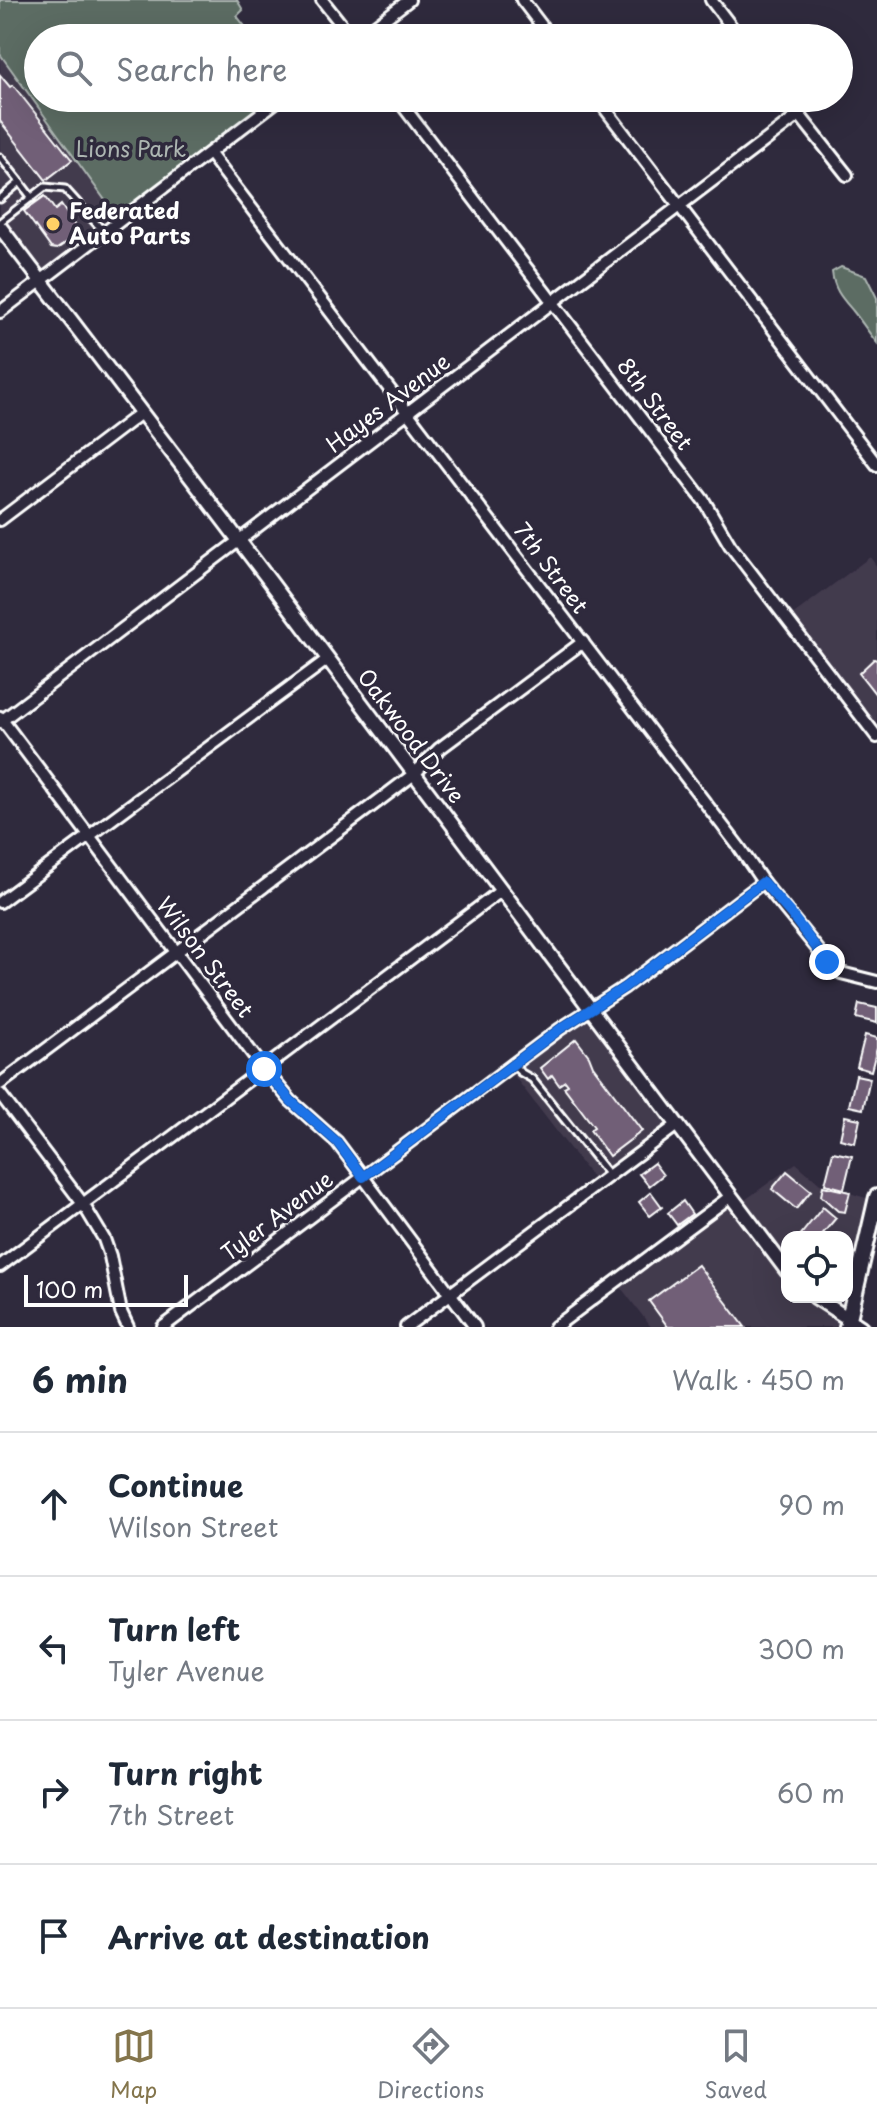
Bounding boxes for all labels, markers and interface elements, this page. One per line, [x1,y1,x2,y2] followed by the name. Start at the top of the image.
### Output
[24,24,853,112] search box
[52,46,96,90] icon: search
[116,46,288,91] text: Search here
[76,131,186,164] park label: Lions Park
[69,193,191,251] place label: Federated Auto Parts
[44,215,62,233] marker: Federated Auto Parts
[318,344,456,459] street label: Hayes Avenue
[610,350,702,456] street label: 8th Street
[507,515,597,620] street label: 7th Street
[351,661,474,809] street label: Oakwood Drive
[150,889,263,1024] street label: Wilson Street
[809,944,845,980] route end
[246,1051,282,1087] route start
[213,1162,339,1268] street label: Tyler Avenue
[781,1231,853,1303] map controls
[781,1231,853,1303] button: locate
[24,1271,188,1307] scale bar
[36,1272,103,1305] text: 100 m
[32,1353,128,1405] text: 6 min
[672,1360,845,1399] text: Walk · 450 m
[108,1462,243,1507] text: Continue
[32,1482,76,1526] icon: ahead
[778,1485,845,1524] text: 90 m
[108,1507,278,1546] text: Wilson Street
[108,1606,240,1651] text: Turn left
[32,1626,76,1670] icon: left
[758,1629,845,1668] text: 300 m
[108,1651,265,1690] text: Tyler Avenue
[108,1750,263,1795] text: Turn right
[32,1770,76,1814] icon: right
[777,1773,845,1812] text: 60 m
[108,1795,234,1834] text: 7th Street
[32,1914,76,1958] icon: arrive
[108,1914,430,1959] text: Arrive at destination
[110,2024,157,2105] tab: Map
[377,2024,484,2105] tab: Directions
[704,2024,767,2105] tab: Saved

